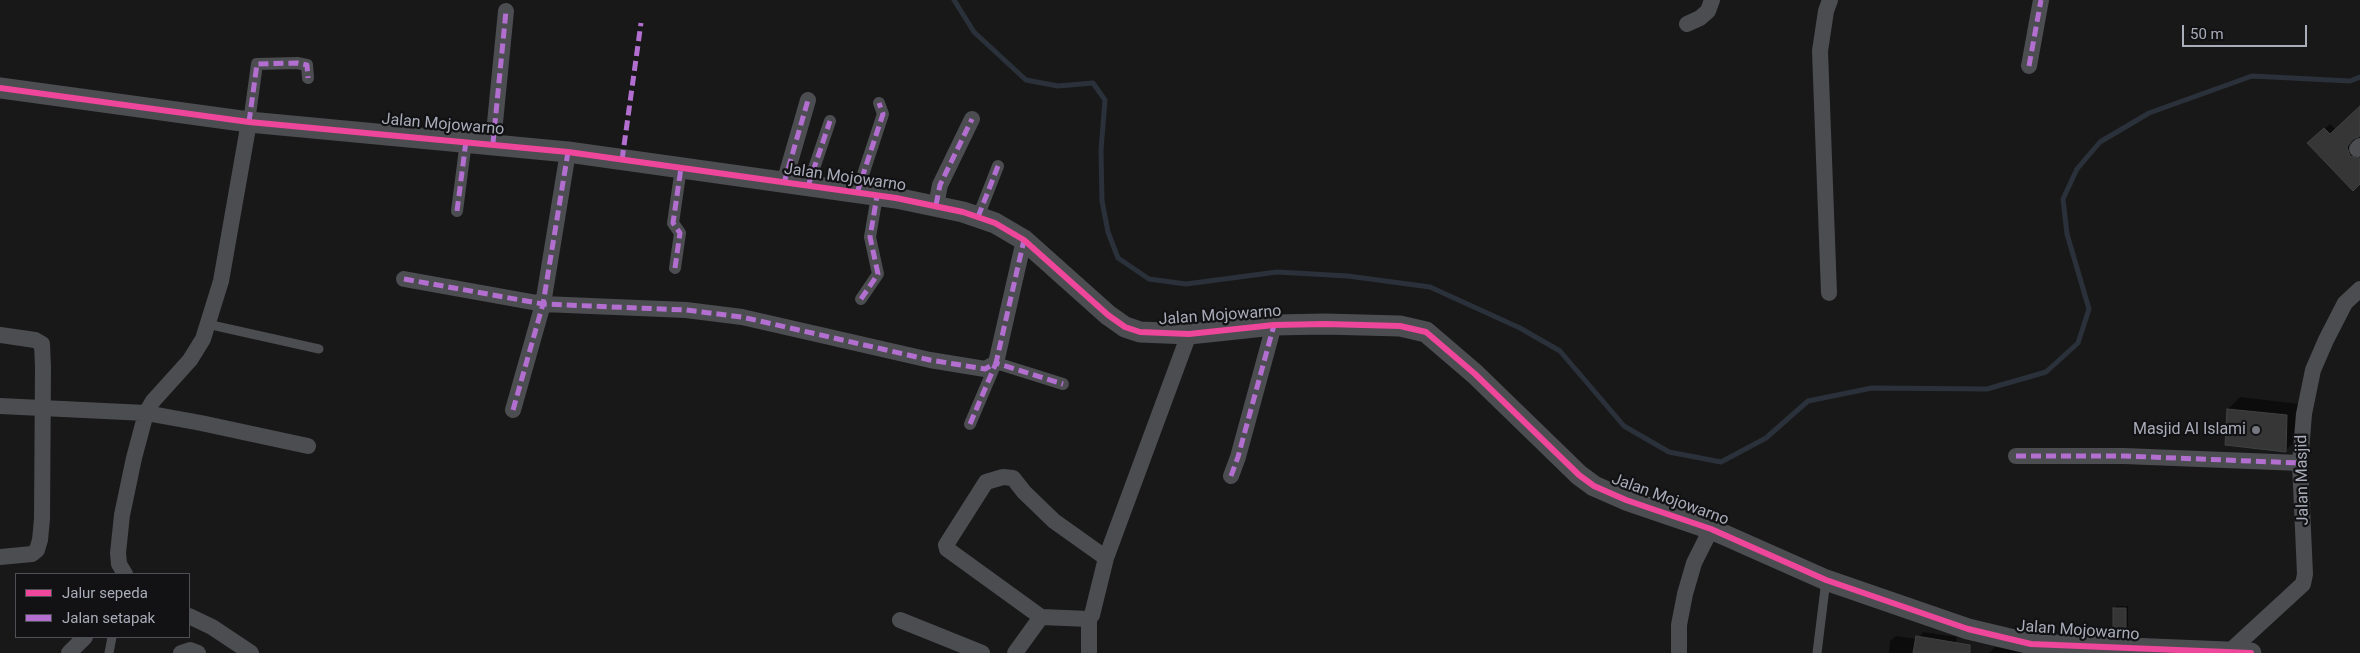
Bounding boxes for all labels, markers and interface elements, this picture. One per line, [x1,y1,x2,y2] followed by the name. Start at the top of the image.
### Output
[2185,15,2310,47] scale bar
[2190,25,2224,43] text: 50 m
[381,110,505,140] street label: Jalan Mojowarno
[783,160,907,196] street label: Jalan Mojowarno
[1158,302,1282,330] street label: Jalan Mojowarno
[2133,420,2246,440] place label: Masjid Al Islami
[2250,424,2262,436] marker: Masjid Al Islami
[2293,435,2313,525] street label: Jalan Masjid
[1609,470,1731,530] street label: Jalan Mojowarno
[15,573,190,638] legend
[62,584,148,602] text: Jalur sepeda
[62,609,155,627] text: Jalan setapak
[2016,617,2140,645] street label: Jalan Mojowarno

